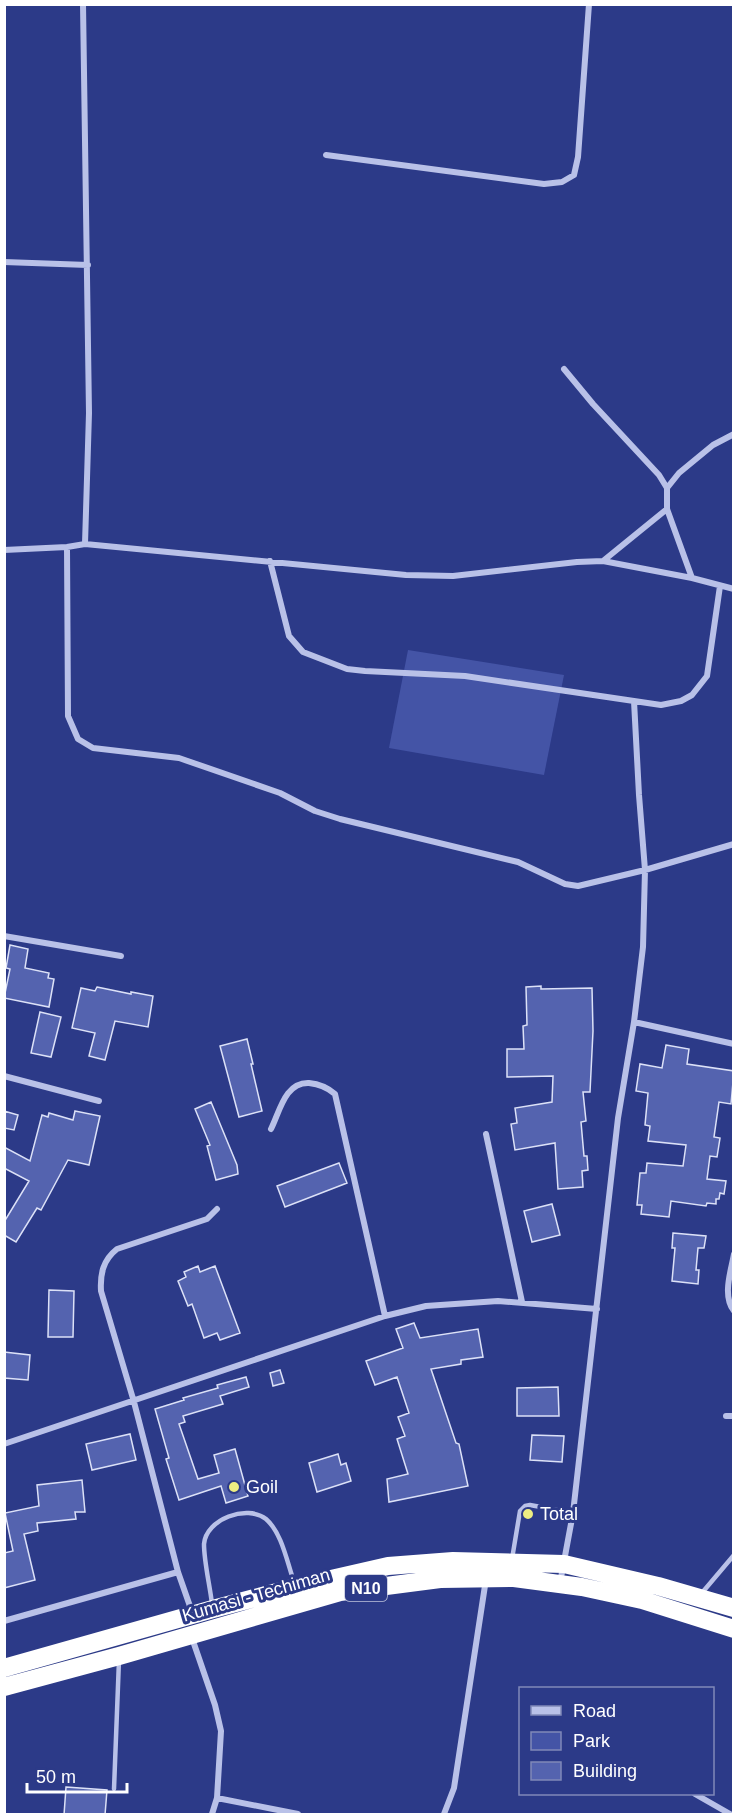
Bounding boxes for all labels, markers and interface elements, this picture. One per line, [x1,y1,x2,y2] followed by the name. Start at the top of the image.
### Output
[246,1477,278,1497] place label: Goil
[227,1480,241,1494] marker: Goil
[540,1504,578,1524] place label: Total
[521,1507,535,1521] marker: Total
[180,1564,332,1626] street label: Kumasi - Techiman
[345,1575,387,1601] road number: N10
[519,1687,714,1795] legend
[573,1701,616,1721] text: Road
[573,1731,611,1751] text: Park
[27,1756,128,1794] scale bar
[573,1761,637,1781] text: Building
[36,1767,76,1787] text: 50 m

